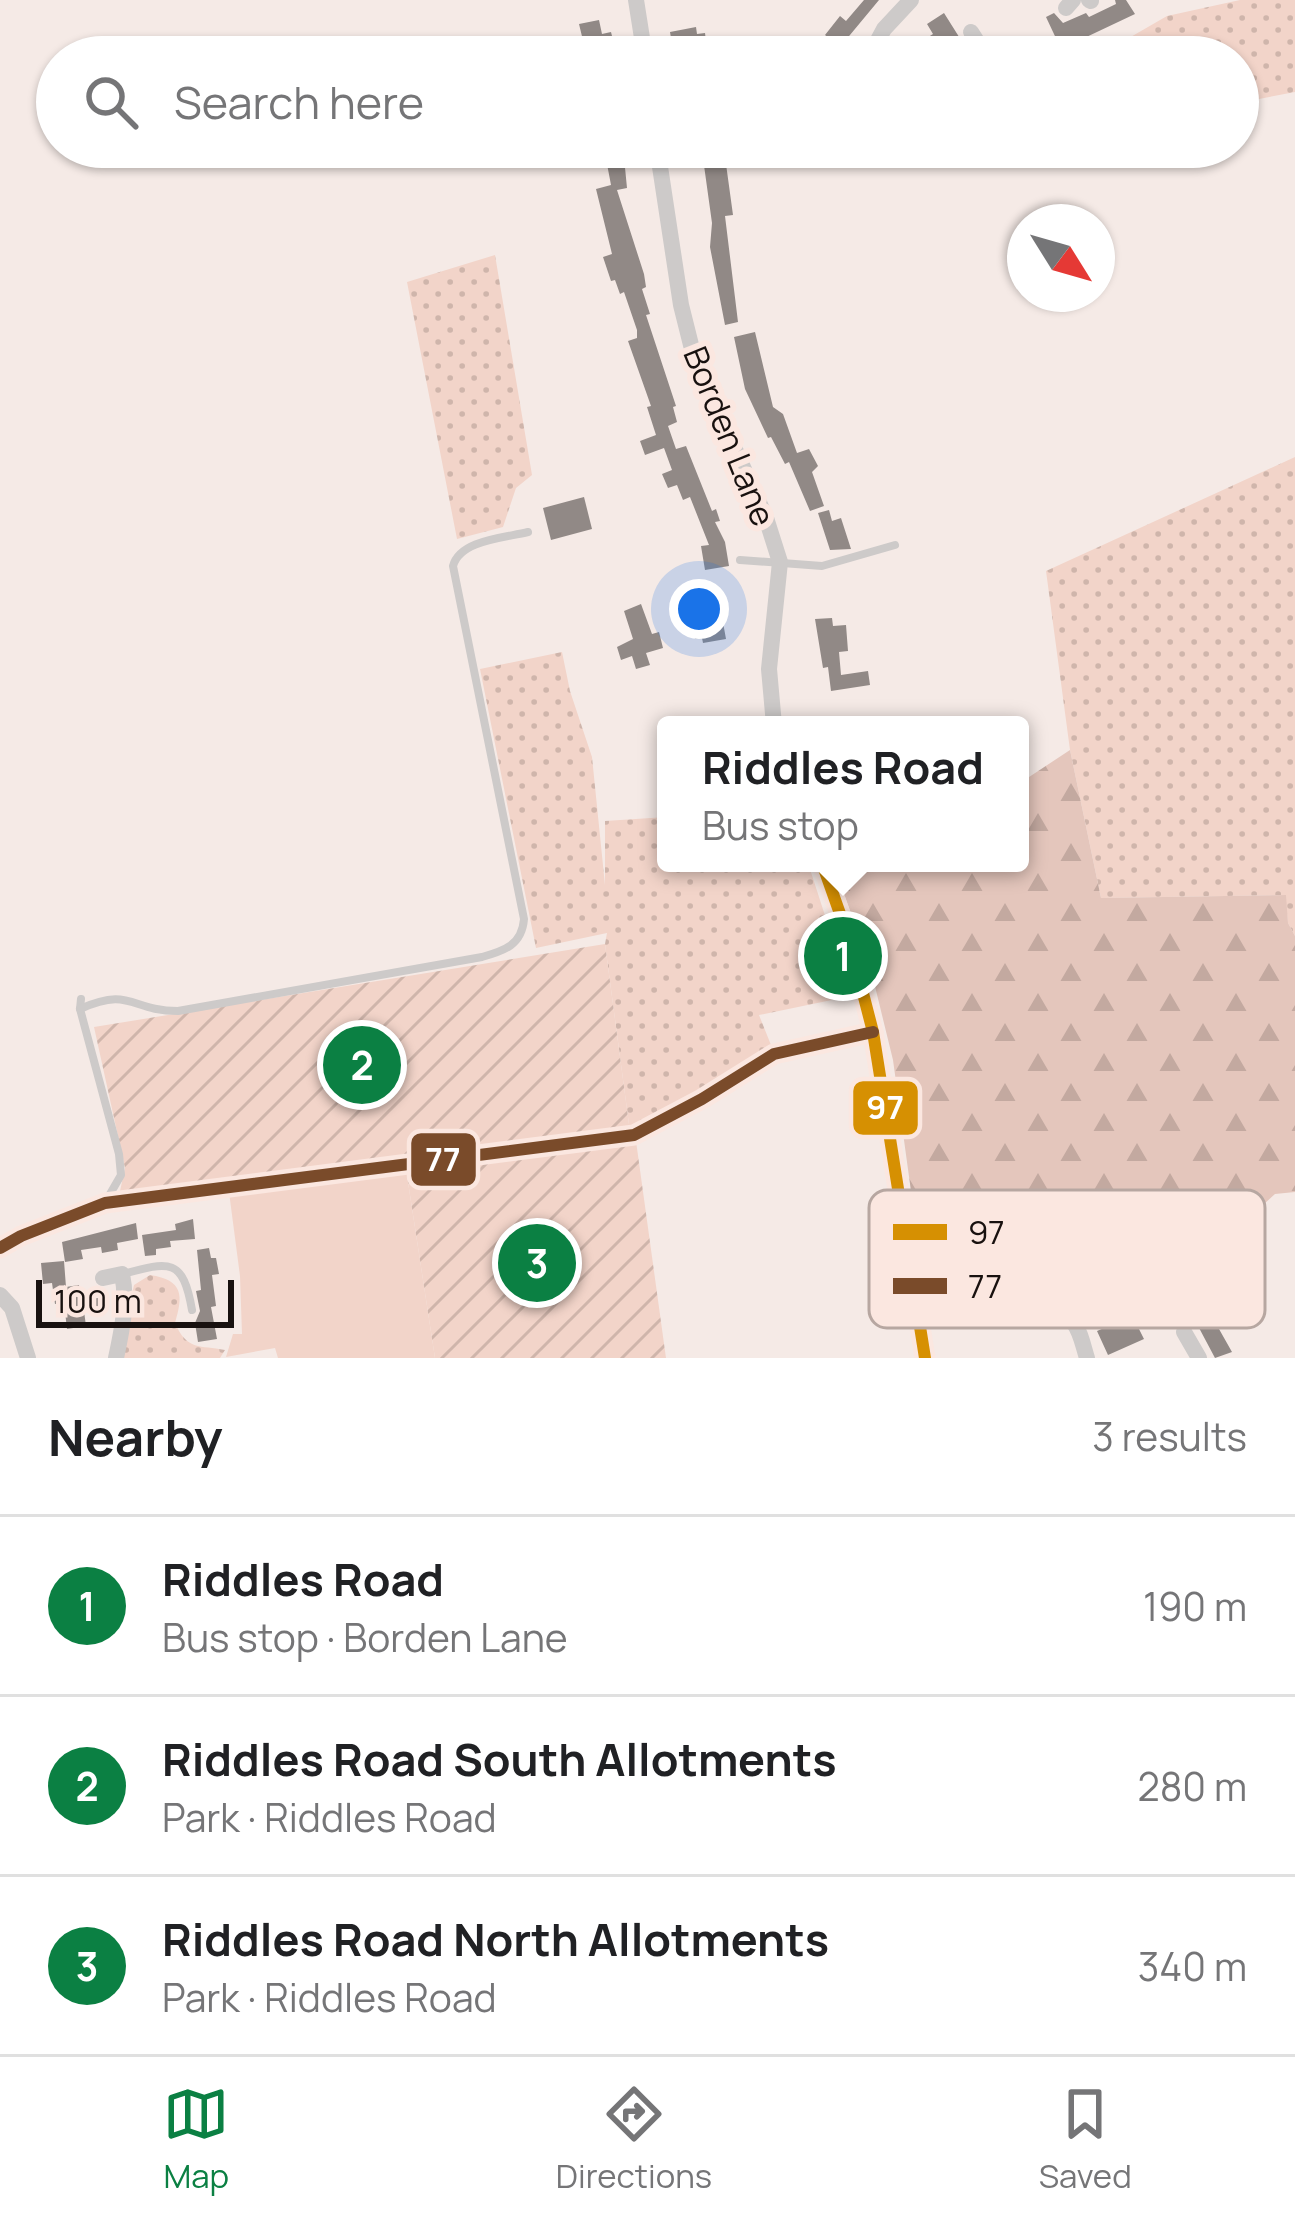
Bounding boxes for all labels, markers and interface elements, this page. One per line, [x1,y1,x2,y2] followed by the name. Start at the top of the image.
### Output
[36,36,1259,168] search box
[78,69,144,135] icon: search
[174,71,424,133] text: Search here
[1007,204,1115,312] north arrow
[674,340,786,532] street label: Borden Lane
[669,579,729,639] your location
[657,716,1029,872] popup
[702,736,984,798] text: Riddles Road
[702,798,859,852] text: Bus stop
[804,911,882,1001] pin: 1
[323,1020,401,1110] pin: 2
[851,1079,920,1137] line badge: 97
[866,1084,904,1129] text: 97
[409,1131,478,1188] line badge: 77
[425,1136,461,1181] text: 77
[869,1190,1265,1328] legend
[968,1209,1005,1254] text: 97
[498,1218,576,1308] pin: 3
[968,1263,1002,1308] text: 77
[36,1274,234,1327] scale bar
[54,1278,142,1323] text: 100 m
[48,1402,223,1471] text: Nearby
[1092,1409,1247,1463] text: 3 results
[162,1548,444,1610] text: Riddles Road
[78,1579,96,1633] text: 1
[1143,1579,1247,1633] text: 190 m
[162,1610,568,1664] text: Bus stop · Borden Lane
[162,1728,837,1790] text: Riddles Road South Allotments
[75,1759,99,1813] text: 2
[1137,1759,1247,1813] text: 280 m
[162,1790,497,1844] text: Park · Riddles Road
[162,1908,829,1970] text: Riddles Road North Allotments
[76,1939,98,1993] text: 3
[1138,1939,1247,1993] text: 340 m
[162,1970,497,2024] text: Park · Riddles Road
[163,2081,229,2198] tab: Map
[556,2081,712,2198] tab: Directions
[1039,2081,1132,2198] tab: Saved

